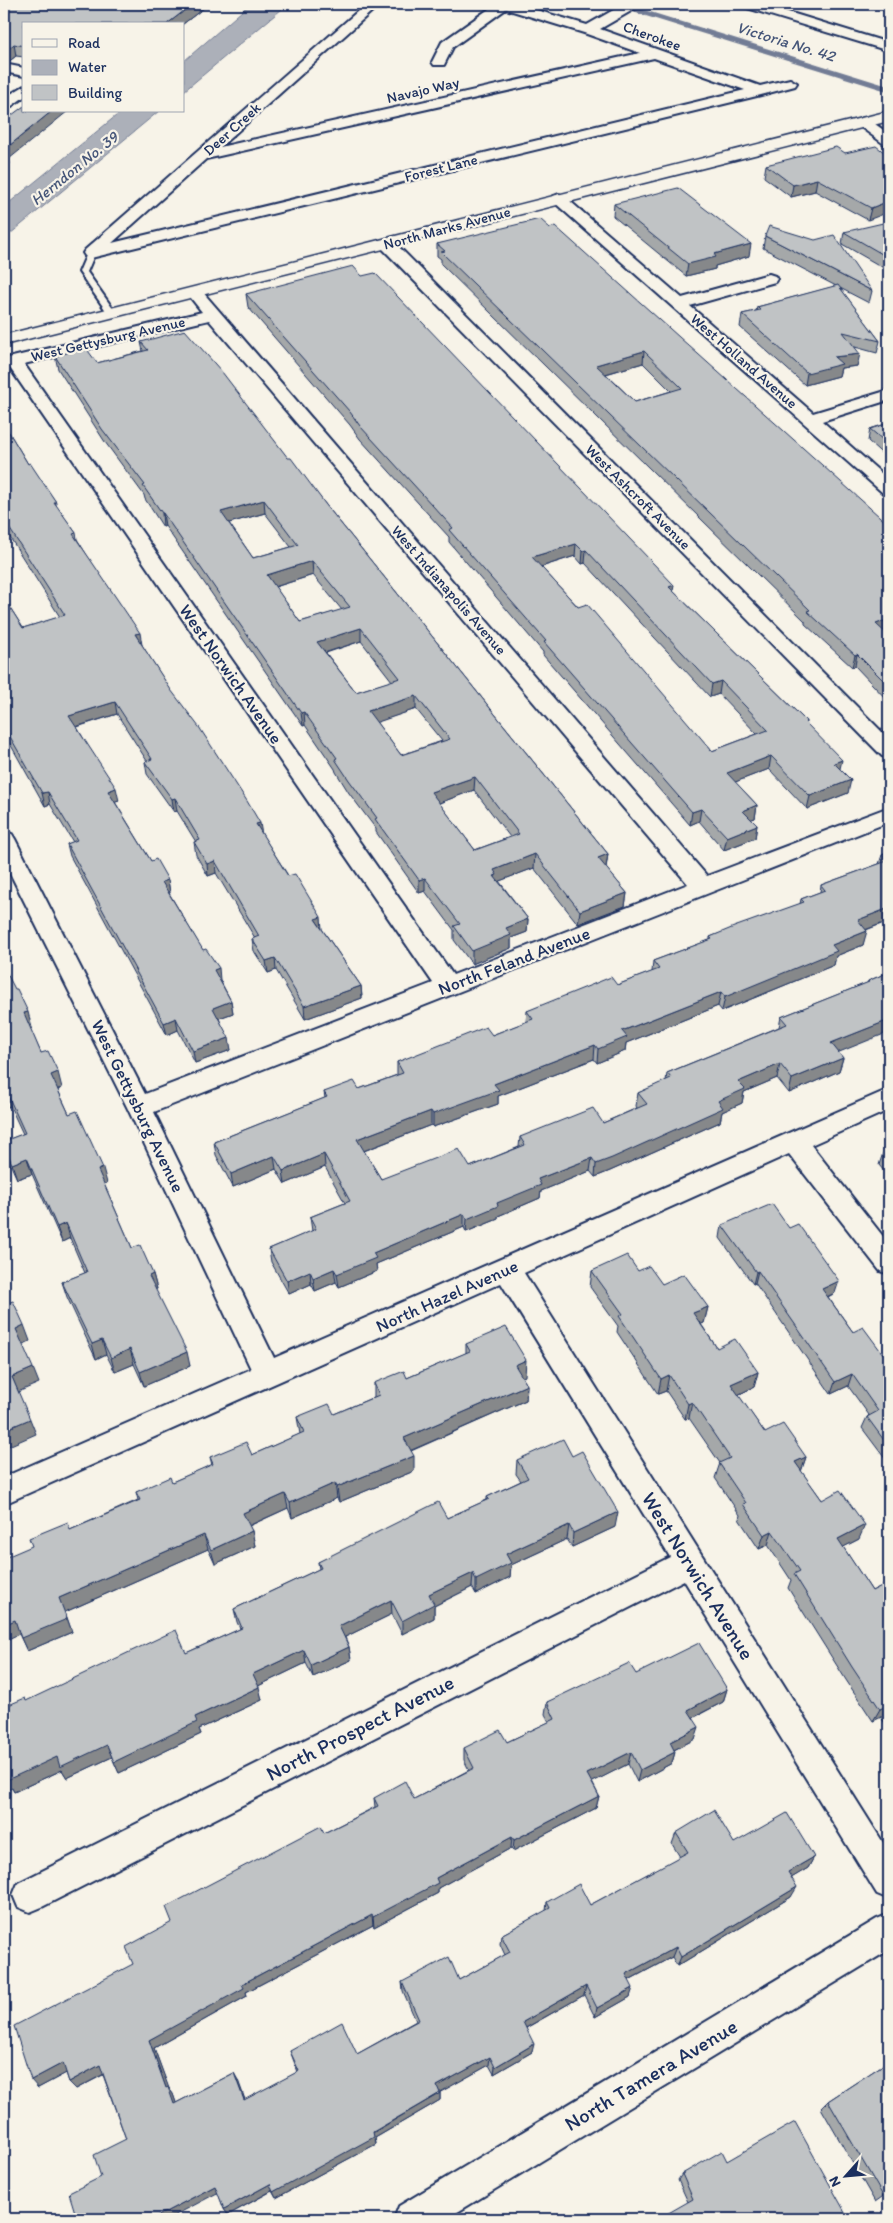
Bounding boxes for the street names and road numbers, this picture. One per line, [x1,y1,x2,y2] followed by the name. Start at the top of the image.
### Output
[621,17,683,55] street label: Cherokee
[385,73,461,107] street label: Navajo Way
[200,98,265,159] street label: Deer Creek
[403,150,479,186] street label: Forest Lane
[381,202,513,254] street label: North Marks Avenue
[687,310,801,412] street label: West Holland Avenue
[29,312,187,366] street label: West Gettysburg Avenue
[582,441,694,553] street label: West Ashcroft Avenue
[388,521,510,659] street label: West Indianapolis Avenue
[175,600,287,748] street label: West Norwich Avenue
[435,922,593,1000] street label: North Feland Avenue
[87,1016,189,1196] street label: West Gettysburg Avenue
[372,1255,522,1337] street label: North Hazel Avenue
[637,1487,760,1664] street label: West Norwich Avenue
[262,1669,458,1786] street label: North Prospect Avenue
[560,2013,742,2136] street label: North Tamera Avenue

